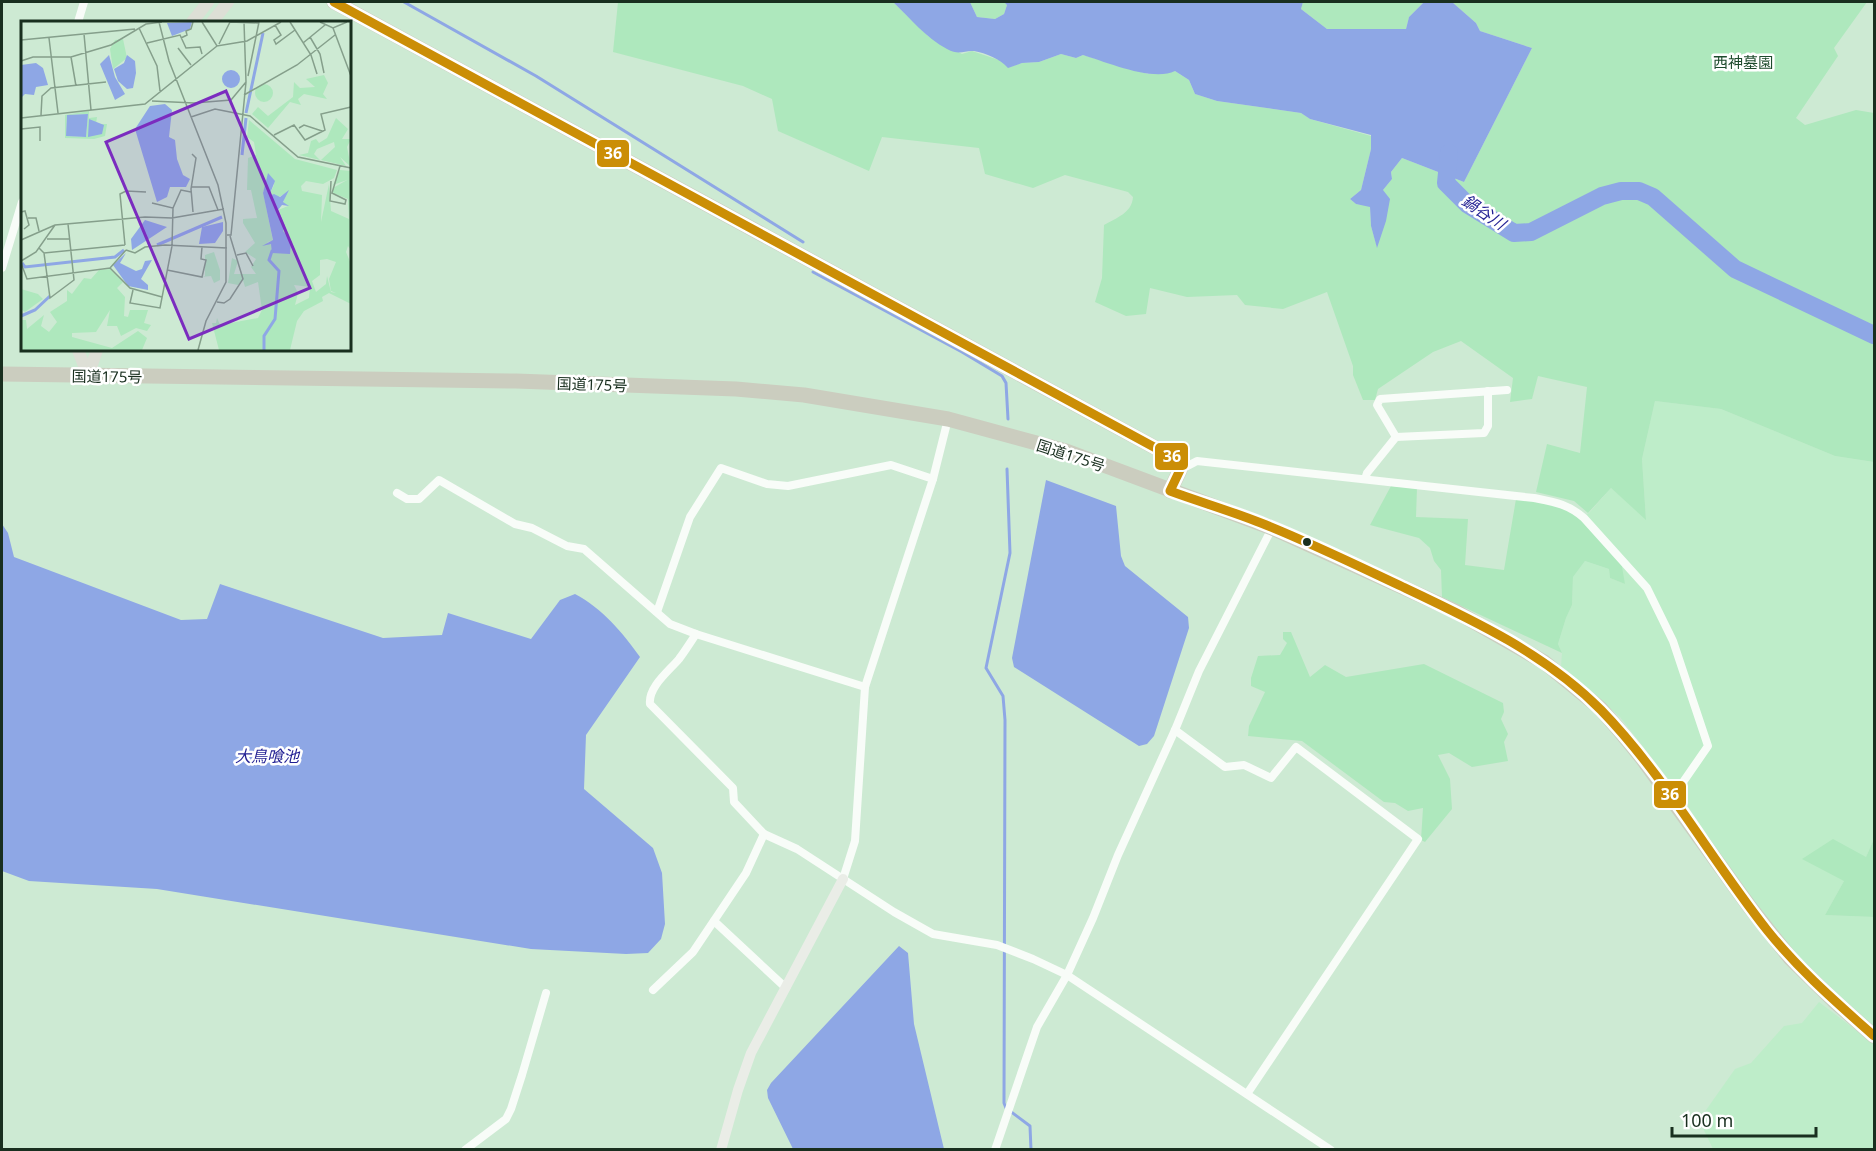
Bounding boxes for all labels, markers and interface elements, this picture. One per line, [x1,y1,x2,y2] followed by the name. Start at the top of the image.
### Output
[21,21,351,351] inset map
[1713,52,1773,72] park label: 西神墓園
[596,139,630,168] line badge: 36
[604,142,622,164] text: 36
[1458,189,1512,236] water label: 鍋谷川
[71,365,143,387] street label: 国道175号
[556,373,628,395] street label: 国道175号
[1034,435,1108,475] street label: 国道175号
[1154,442,1189,471] line badge: 36
[1163,445,1181,467] text: 36
[1301,536,1313,548] unlabelled marker
[235,745,301,767] water label: 大鳥喰池
[1653,780,1687,809] line badge: 36
[1661,783,1679,805] text: 36
[1672,1100,1816,1138] scale bar
[1681,1108,1733,1132] text: 100 m

